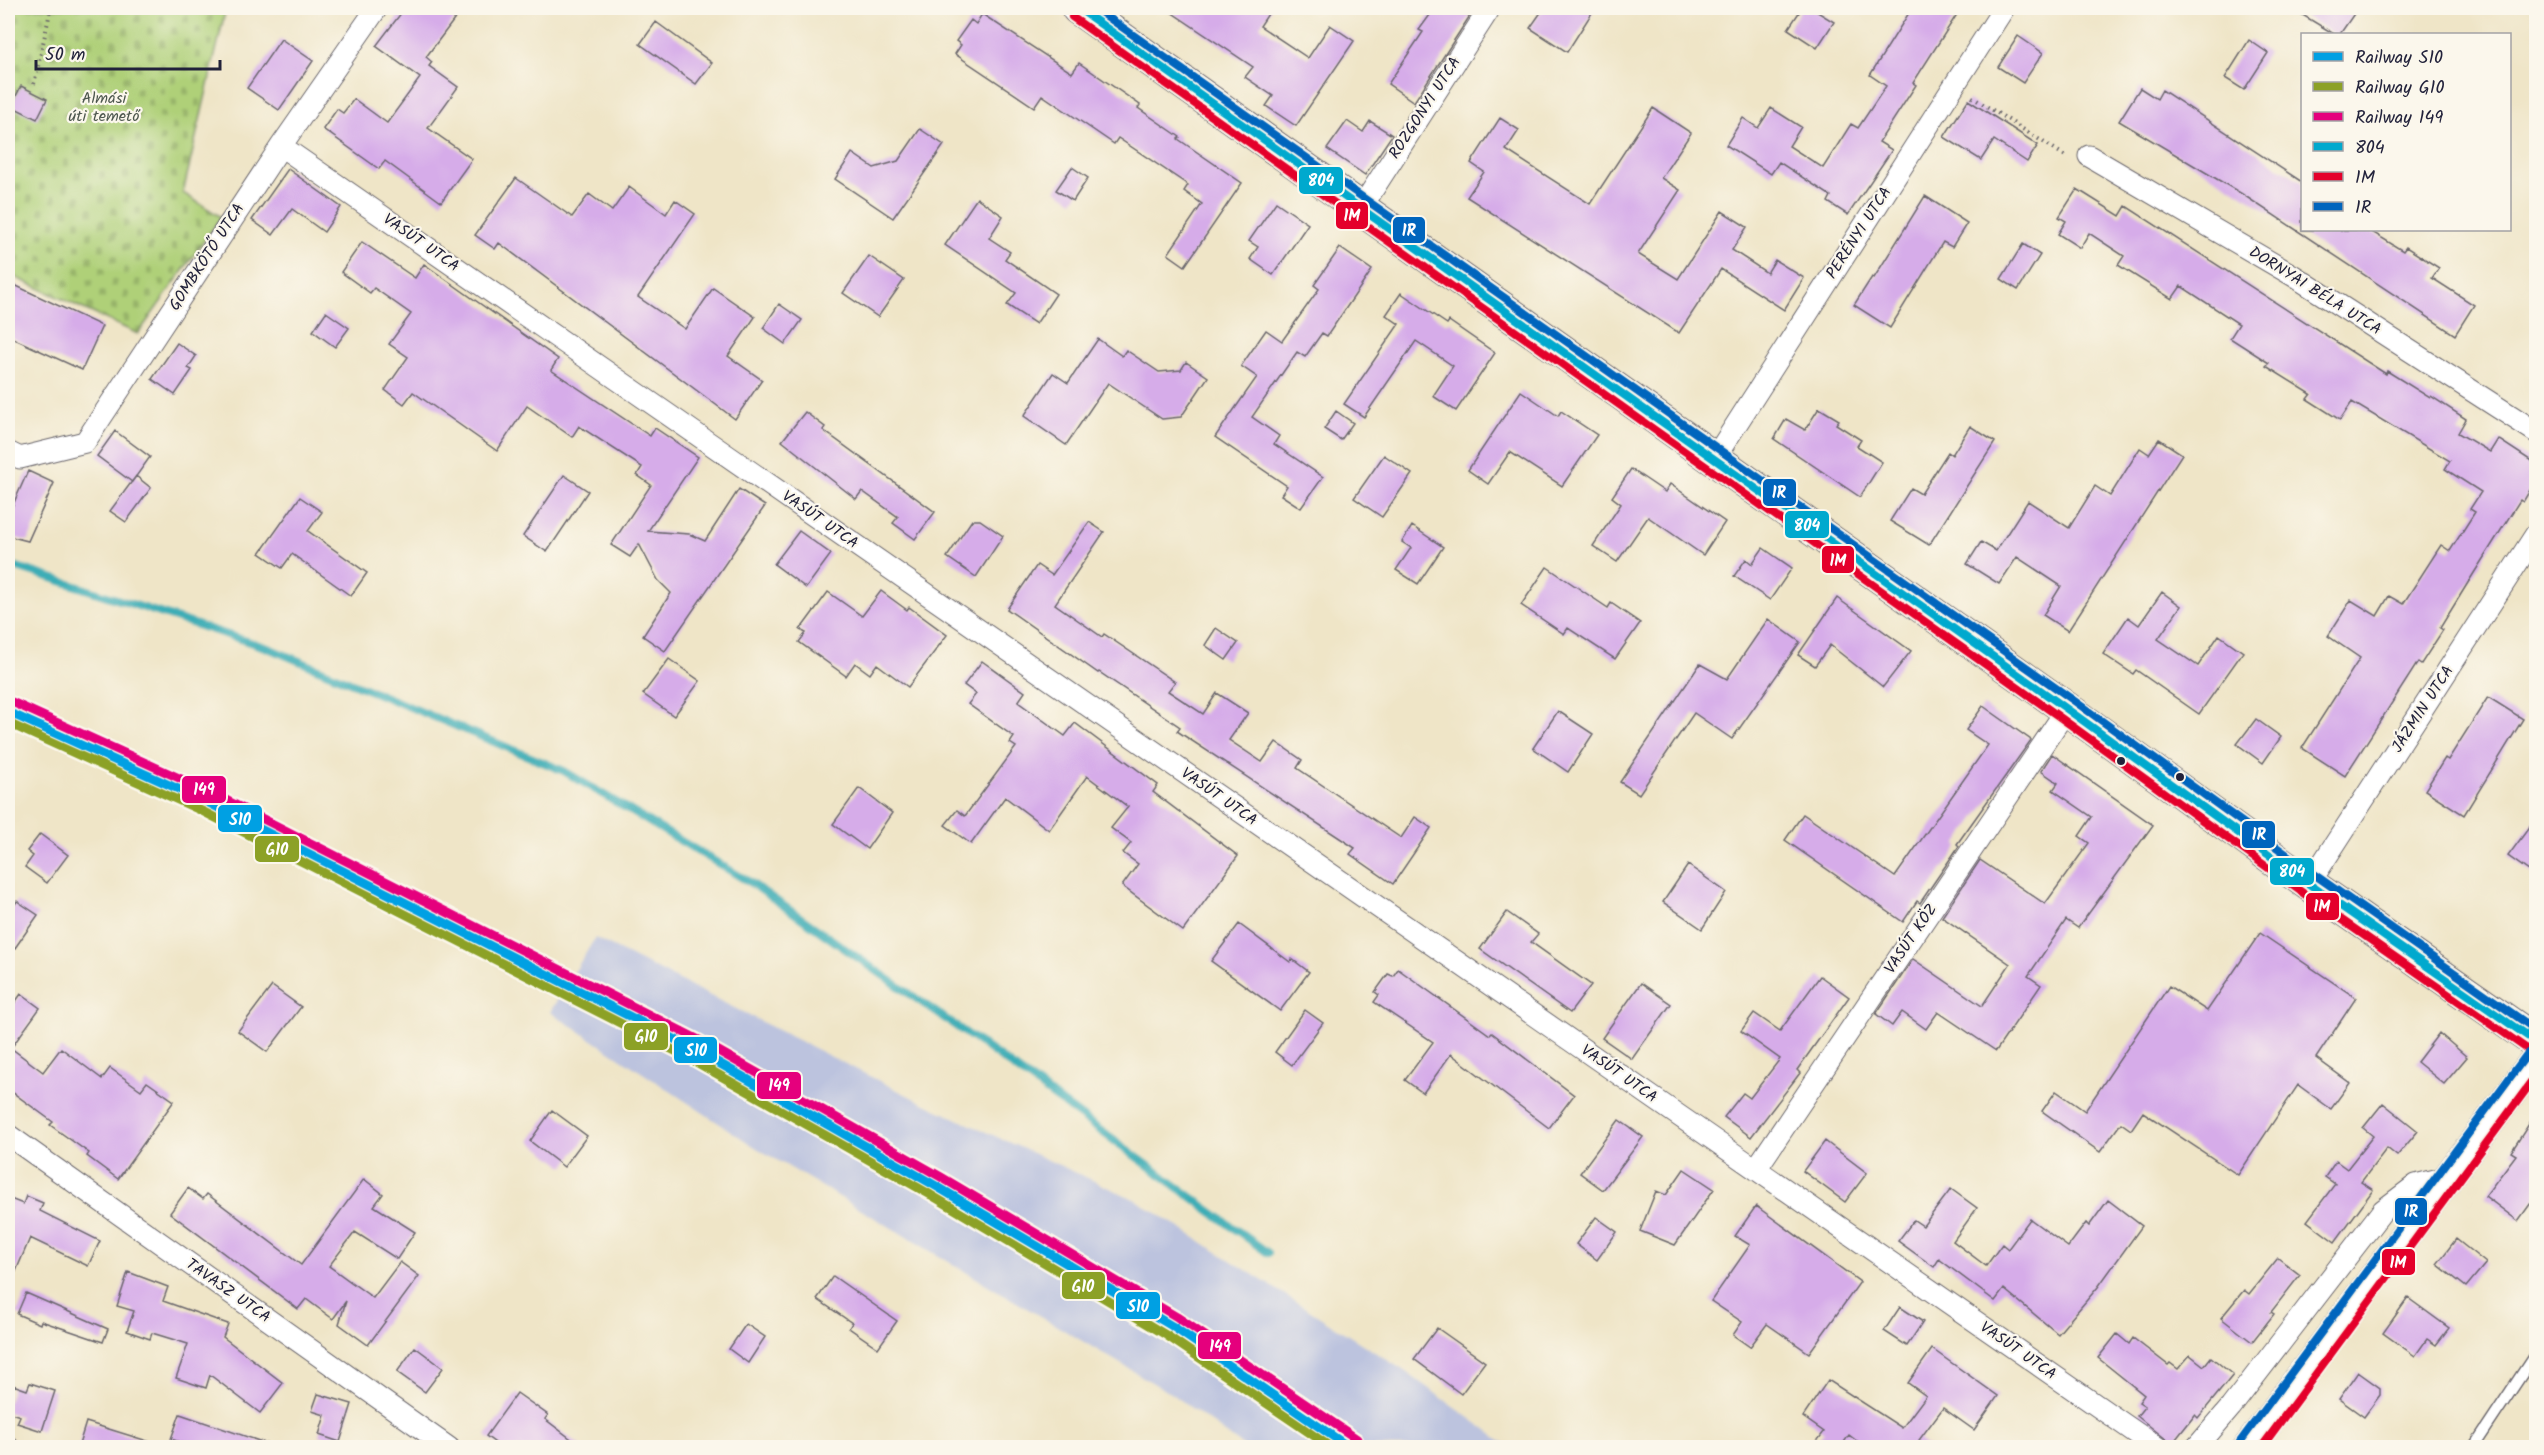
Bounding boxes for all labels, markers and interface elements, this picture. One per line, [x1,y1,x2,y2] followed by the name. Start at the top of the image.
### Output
[36,33,220,71] scale bar
[2301,33,2511,231] legend
[45,41,85,70] text: 50 m
[2355,44,2443,73] text: Railway S10
[1383,52,1468,164] street label: ROZGONYI UTCA
[2355,74,2445,103] text: Railway G10
[69,86,141,129] park label: Almási úti temető
[2355,104,2443,133] text: Railway 149
[2355,134,2385,163] text: 804
[2355,164,2376,193] text: 1M
[1298,166,1344,195] line badge: 804
[1308,169,1334,194] text: 804
[1820,182,1898,284] street label: PERÉNYI UTCA
[2355,194,2371,223] text: 1R
[163,198,251,316] street label: GOMBKÖTŐ UTCA
[1335,201,1369,230] line badge: 1M
[1344,204,1361,229] text: 1M
[378,207,465,279] street label: VASÚT UTCA
[1392,216,1426,244] line badge: 1R
[1402,219,1417,244] text: 1R
[2244,240,2387,342] street label: DORNYAI BÉLA UTCA
[1762,478,1797,507] line badge: 1R
[1772,481,1787,506] text: 1R
[777,484,864,556] street label: VASÚT UTCA
[1784,510,1830,539] line badge: 804
[1794,514,1820,539] text: 804
[1821,545,1855,574] line badge: 1M
[1830,549,1847,574] text: 1M
[2385,660,2461,757] street label: JÁZMIN UTCA
[2115,755,2127,767] unlabelled marker
[1176,761,1263,833] street label: VASÚT UTCA
[2174,771,2186,783] unlabelled marker
[181,775,227,804] line badge: 149
[193,778,215,803] text: 149
[217,804,263,833] line badge: S10
[229,808,252,833] text: S10
[2241,820,2276,849] line badge: 1R
[2252,823,2267,848] text: 1R
[254,835,300,863] line badge: G10
[266,838,289,863] text: G10
[2269,857,2315,886] line badge: 804
[2279,860,2305,885] text: 804
[2305,892,2340,921] line badge: 1M
[2314,895,2331,920] text: 1M
[1878,899,1944,979] street label: VASÚT KÖZ
[623,1022,669,1051] line badge: G10
[635,1025,658,1050] text: G10
[673,1036,718,1064] line badge: S10
[1576,1038,1663,1110] street label: VASÚT UTCA
[685,1039,708,1064] text: S10
[756,1071,802,1100] line badge: 149
[768,1074,790,1099] text: 149
[2394,1197,2428,1226] line badge: 1R
[2404,1200,2419,1225] text: 1R
[2381,1248,2416,1276] line badge: 1M
[2390,1251,2407,1276] text: 1M
[180,1252,276,1330] street label: TAVASZ UTCA
[1061,1271,1106,1300] line badge: G10
[1072,1275,1095,1300] text: G10
[1115,1291,1161,1320] line badge: S10
[1127,1295,1150,1320] text: S10
[1975,1315,2062,1387] street label: VASÚT UTCA
[1197,1331,1242,1360] line badge: 149
[1209,1335,1231,1360] text: 149

